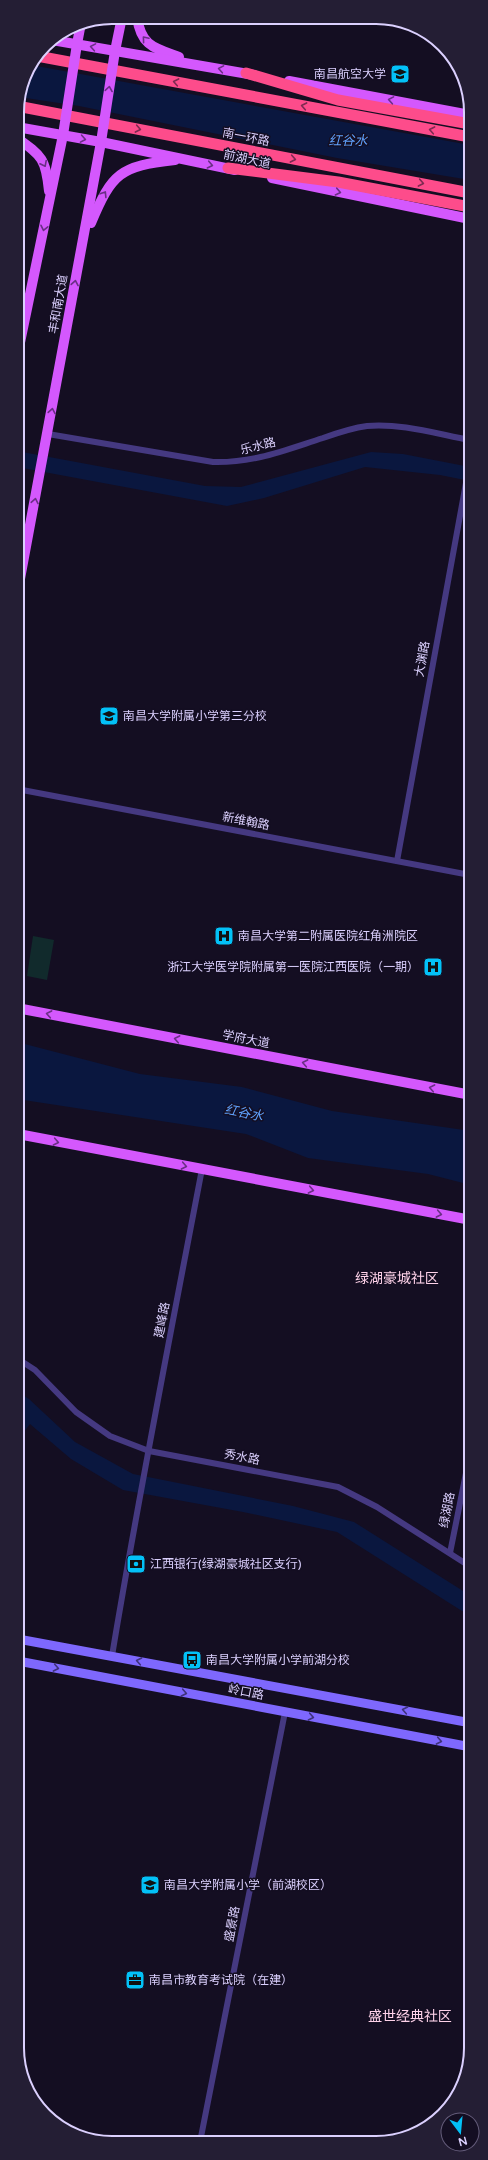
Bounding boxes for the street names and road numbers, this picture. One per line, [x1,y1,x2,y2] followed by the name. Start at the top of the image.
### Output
[221,126,271,148] street label: 南一环路
[222,147,272,171] street label: 前湖大道
[46,273,70,335] street label: 丰和南大道
[239,435,277,457] street label: 乐水路
[412,640,432,678] street label: 大渊路
[221,810,271,832] street label: 新维翰路
[221,1028,271,1050] street label: 学府大道
[152,1301,172,1339] street label: 建峰路
[223,1447,261,1467] street label: 秀水路
[437,1491,457,1529] street label: 绿湖路
[227,1682,265,1702] street label: 岭口路
[222,1905,242,1943] street label: 盛景路

